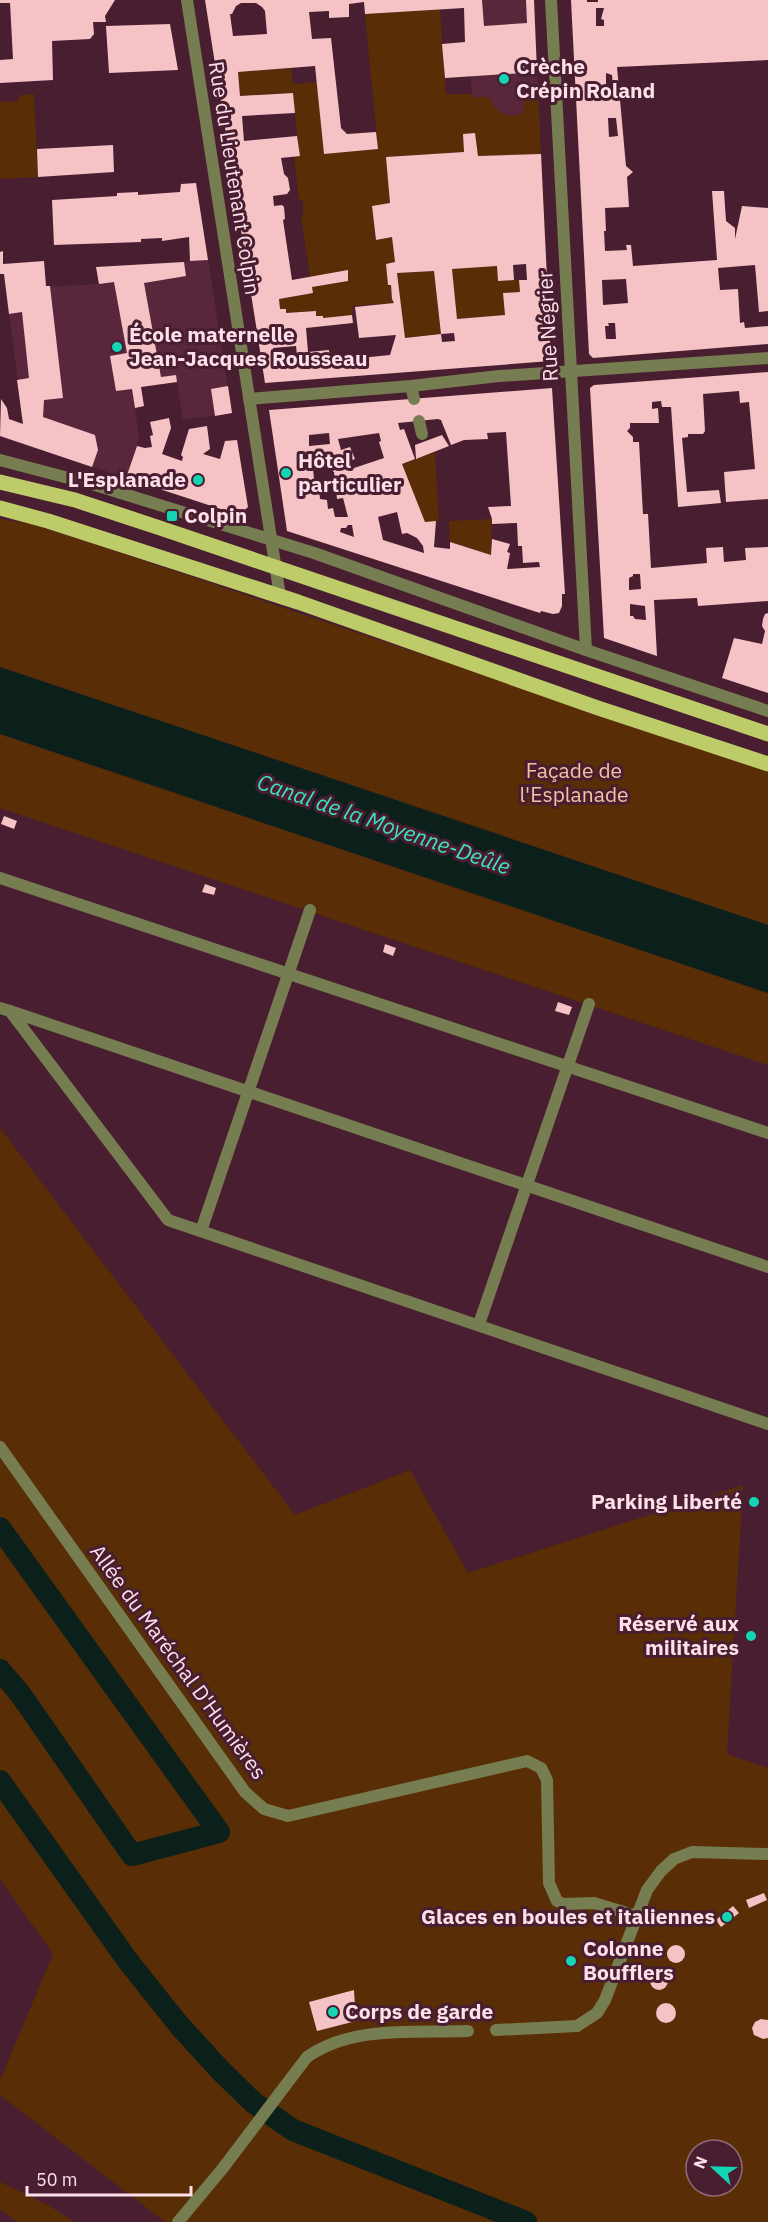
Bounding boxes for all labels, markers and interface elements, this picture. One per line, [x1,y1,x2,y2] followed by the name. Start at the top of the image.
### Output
[516,52,655,104] place label: Crèche Crépin Roland
[203,59,267,297] street label: Rue du Lieutenant Colpin
[497,72,511,86] marker: Crèche Crépin Roland
[530,269,564,382] street label: Rue Négrier
[129,320,368,372] place label: École maternelle Jean-Jacques Rousseau
[110,340,124,354] marker: École maternelle Jean-Jacques Rousseau
[298,446,402,498] place label: Hôtel particulier
[68,465,186,493] place label: L'Esplanade
[279,466,293,480] marker: Hôtel particulier
[191,473,205,487] marker: L'Esplanade
[184,501,247,529] place label: Colpin
[165,509,179,523] marker: Colpin
[519,756,629,808] park label: Façade de l'Esplanade
[254,767,514,880] water label: Canal de la Moyenne-Deûle
[591,1487,742,1515] place label: Parking Liberté
[747,1495,761,1509] marker: Parking Liberté
[84,1538,274,1784] street label: Allée du Maréchal D'Humières
[618,1609,739,1661] place label: Réservé aux militaires
[744,1629,758,1643] marker: Réservé aux militaires
[421,1902,715,1930] place label: Glaces en boules et italiennes
[720,1910,734,1924] marker: Glaces en boules et italiennes
[583,1934,674,1986] place label: Colonne Boufflers
[564,1954,578,1968] marker: Colonne Boufflers
[345,1997,493,2025] place label: Corps de garde
[326,2005,340,2019] marker: Corps de garde
[684,2138,744,2198] north arrow
[689,2153,712,2172] text: N
[27,2159,190,2197] scale bar
[36,2168,78,2191] text: 50 m

